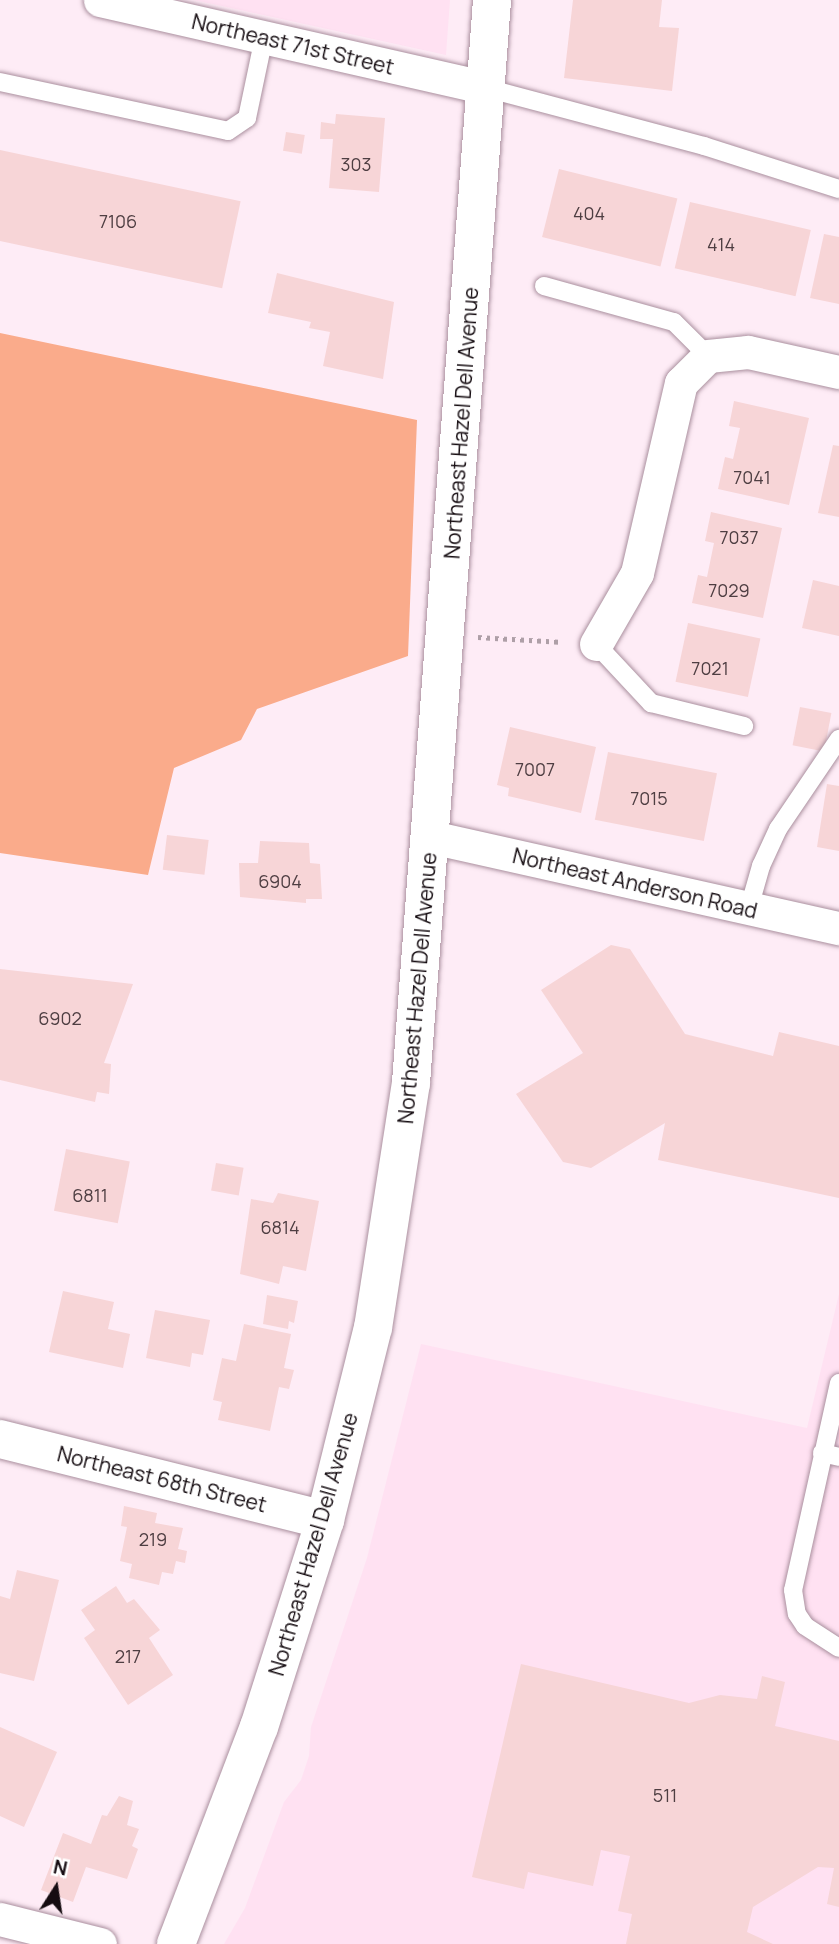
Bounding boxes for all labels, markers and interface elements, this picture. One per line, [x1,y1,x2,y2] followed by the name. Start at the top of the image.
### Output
[189,8,397,80] street label: Northeast 71st Street
[341,153,371,175] house number: 303
[573,202,605,224] house number: 404
[99,210,137,232] house number: 7106
[707,233,735,255] house number: 414
[439,286,483,560] street label: Northeast Hazel Dell Avenue
[733,466,771,488] house number: 7041
[719,526,759,548] house number: 7037
[708,579,750,601] house number: 7029
[691,657,729,679] house number: 7021
[515,758,555,780] house number: 7007
[630,787,668,809] house number: 7015
[510,843,760,923] street label: Northeast Anderson Road
[393,851,441,1125] street label: Northeast Hazel Dell Avenue
[258,870,302,892] house number: 6904
[38,1007,82,1029] house number: 6902
[72,1184,108,1206] house number: 6811
[260,1216,300,1238] house number: 6814
[263,1410,363,1678] street label: Northeast Hazel Dell Avenue
[55,1441,269,1517] street label: Northeast 68th Street
[139,1528,167,1550] house number: 219
[115,1645,141,1667] house number: 217
[653,1784,677,1806] house number: 511
[21,1853,91,1923] north arrow
[51,1853,70,1882] text: N

